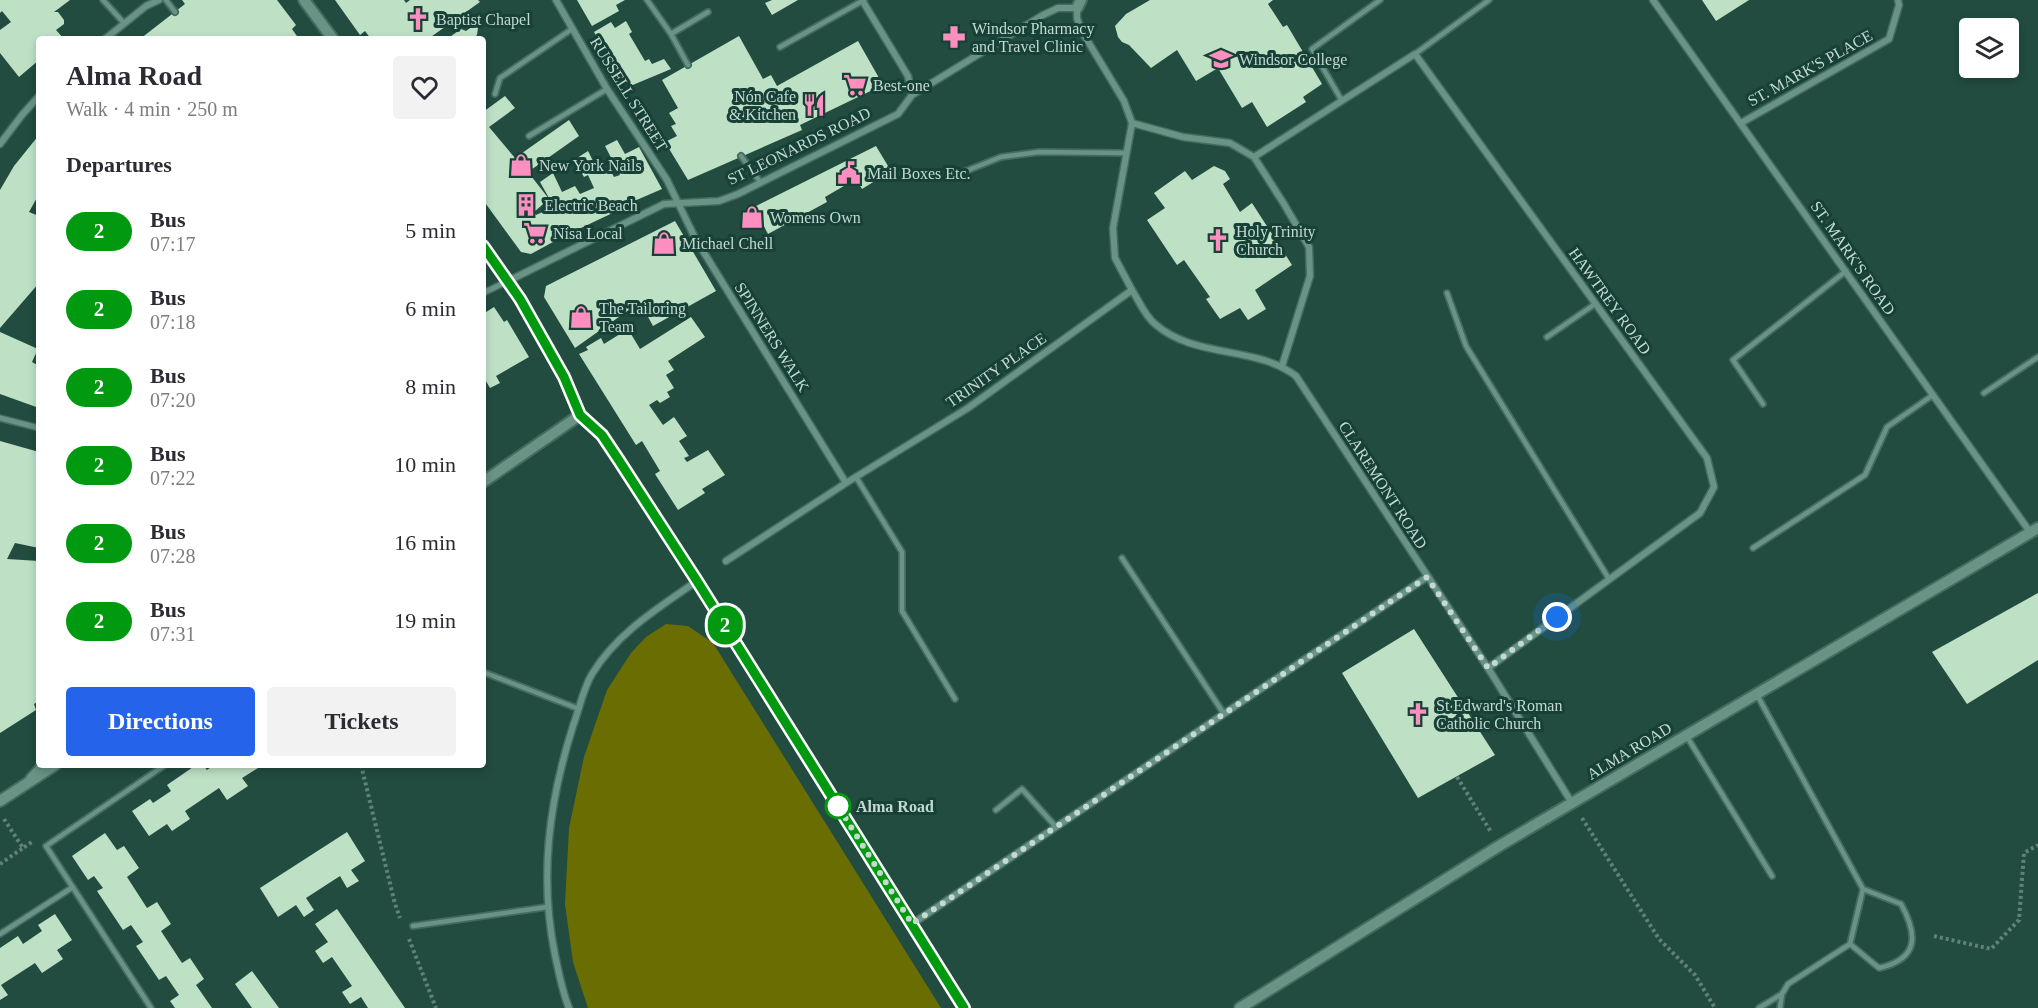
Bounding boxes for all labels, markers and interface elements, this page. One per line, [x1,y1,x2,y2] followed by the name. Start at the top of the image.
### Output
[405,6,431,32] church icon: Baptist Chapel
[436,11,531,29] place label: Baptist Chapel
[1959,18,2019,78] map controls
[1959,18,2019,78] button: layers
[972,20,1094,55] place label: Windsor Pharmacy and Travel Clinic
[941,24,967,50] pharmacy icon: Windsor Pharmacy and Travel Clinic
[1745,27,1875,109] street label: ST. MARK'S PLACE
[587,34,671,154] street label: RUSSELL STREET
[1208,46,1234,72] school or university icon: Windsor College
[1239,51,1347,69] place label: Windsor College
[393,56,456,119] button: heart
[66,60,202,91] text: Alma Road
[842,72,868,98] supermarket icon: Best-one
[873,77,930,94] place label: Best-one
[729,88,796,123] place label: Nón Cafe & Kitchen
[801,92,827,118] restaurant icon: Nón Cafe & Kitchen
[66,98,238,120] text: Walk · 4 min · 250 m
[725,104,873,188] street label: ST LEONARDS ROAD
[66,152,172,177] text: Departures
[508,152,534,178] shop icon: New York Nails
[539,157,642,174] place label: New York Nails
[836,160,862,186] public building icon: Mail Boxes Etc.
[867,165,971,182] place label: Mail Boxes Etc.
[513,192,539,218] building icon: Electric Beach
[544,197,638,214] place label: Electric Beach
[1807,198,1899,318] street label: ST. MARK'S ROAD
[739,204,765,230] shop icon: Womens Own
[150,207,185,232] text: Bus
[770,209,861,226] place label: Womens Own
[405,218,456,243] text: 5 min
[94,219,104,243] text: 2
[522,220,548,246] supermarket icon: Nisa Local
[1236,223,1316,258] place label: Holy Trinity Church
[553,225,623,242] place label: Nisa Local
[1205,227,1231,253] church icon: Holy Trinity Church
[651,230,677,256] shop icon: Michael Chell
[150,233,196,255] text: 07:17
[682,235,774,252] place label: Michael Chell
[1566,244,1654,358] street label: HAWTREY ROAD
[732,279,813,395] street label: SPINNERS WALK
[150,285,185,310] text: Bus
[405,296,456,321] text: 6 min
[94,297,104,321] text: 2
[599,300,686,335] place label: The Tailoring Team
[568,304,594,330] shop icon: The Tailoring Team
[150,311,196,333] text: 07:18
[943,329,1049,411] street label: TRINITY PLACE
[150,363,185,388] text: Bus
[405,374,456,399] text: 8 min
[94,375,104,399] text: 2
[150,389,196,411] text: 07:20
[1335,418,1431,552] street label: CLAREMONT ROAD
[150,441,185,466] text: Bus
[394,452,456,477] text: 10 min
[94,453,104,477] text: 2
[150,467,196,489] text: 07:22
[150,519,185,544] text: Bus
[394,530,456,555] text: 16 min
[94,531,104,555] text: 2
[150,545,196,567] text: 07:28
[150,597,185,622] text: Bus
[1542,602,1572,632] your location
[706,606,744,644] line badge: 2
[394,608,456,633] text: 19 min
[94,609,104,633] text: 2
[720,613,730,637] text: 2
[150,623,196,645] text: 07:31
[66,687,255,756] button: Directions
[267,687,456,756] button: Tickets
[1436,697,1562,732] place label: St Edward's Roman Catholic Church
[1405,701,1431,727] church icon: St Edward's Roman Catholic Church
[1584,719,1674,783] street label: ALMA ROAD
[825,793,851,819] marker: Alma Road
[856,798,934,815] place label: Alma Road

